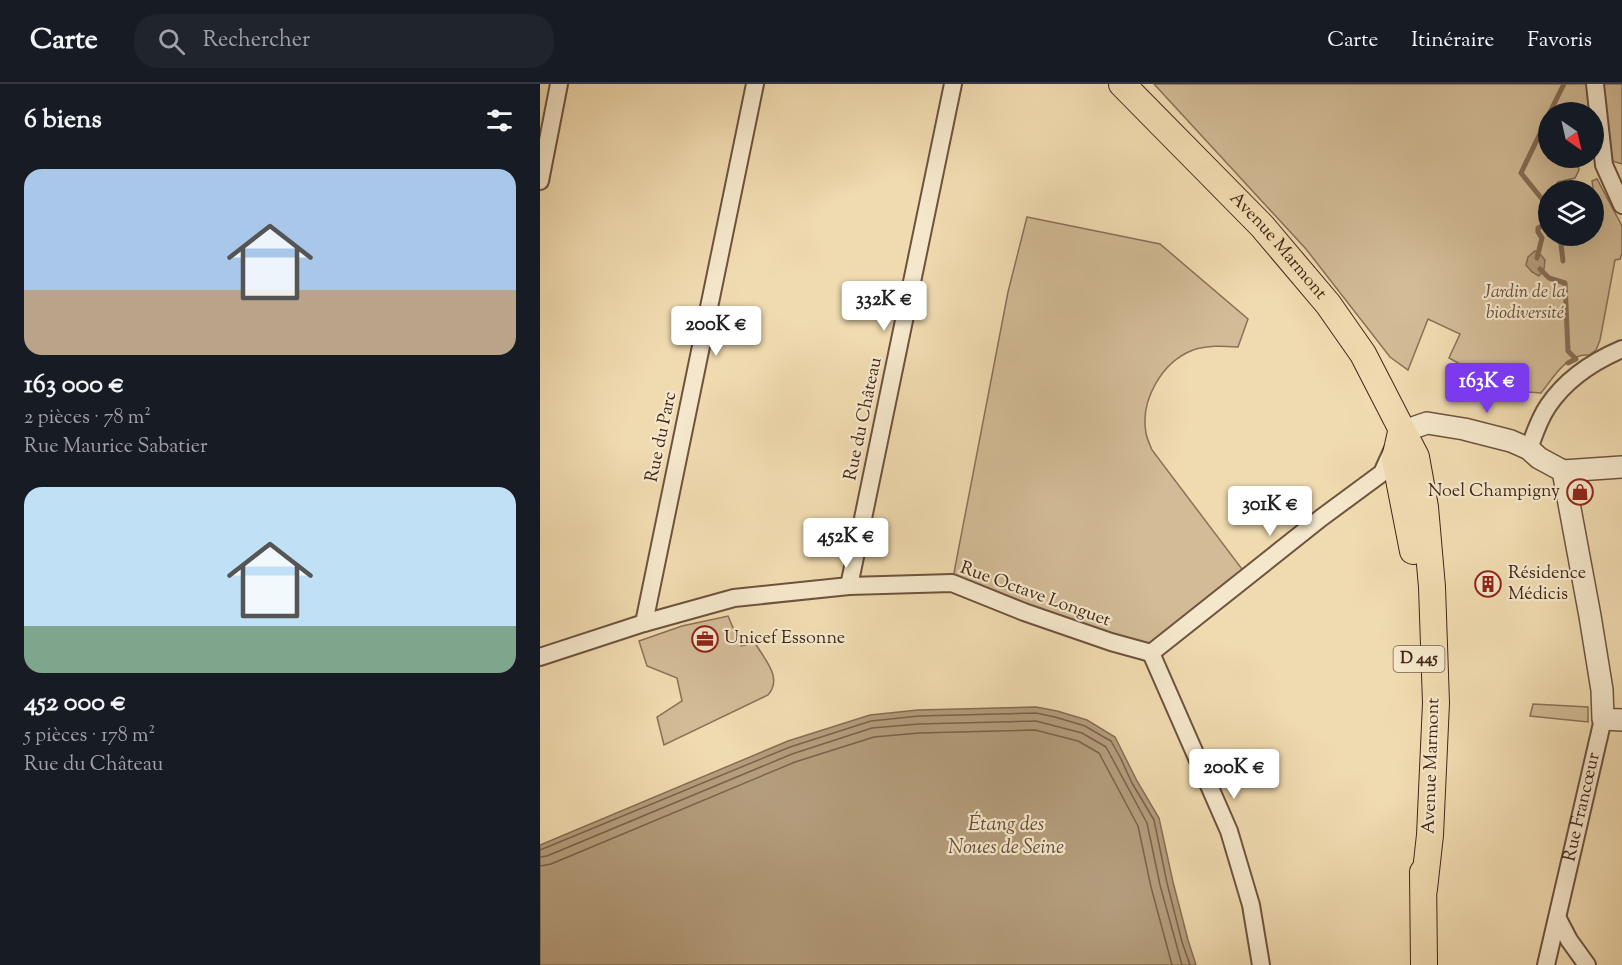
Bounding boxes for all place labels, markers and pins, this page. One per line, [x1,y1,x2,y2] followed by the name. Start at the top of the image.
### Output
[835,281,933,332] pin: 332K €
[667,306,765,357] pin: 200K €
[1438,363,1536,414] pin: 163K €
[1565,477,1595,507] shop icon: Noel Champigny
[1428,479,1560,505] place label: Noel Champigny
[1221,486,1319,537] pin: 301K €
[797,518,895,569] pin: 452K €
[1508,561,1586,608] place label: Résidence Médicis
[1473,569,1503,599] building icon: Résidence Médicis
[690,624,720,654] office icon: Unicef Essonne
[724,626,845,652] place label: Unicef Essonne
[1185,749,1283,800] pin: 200K €

